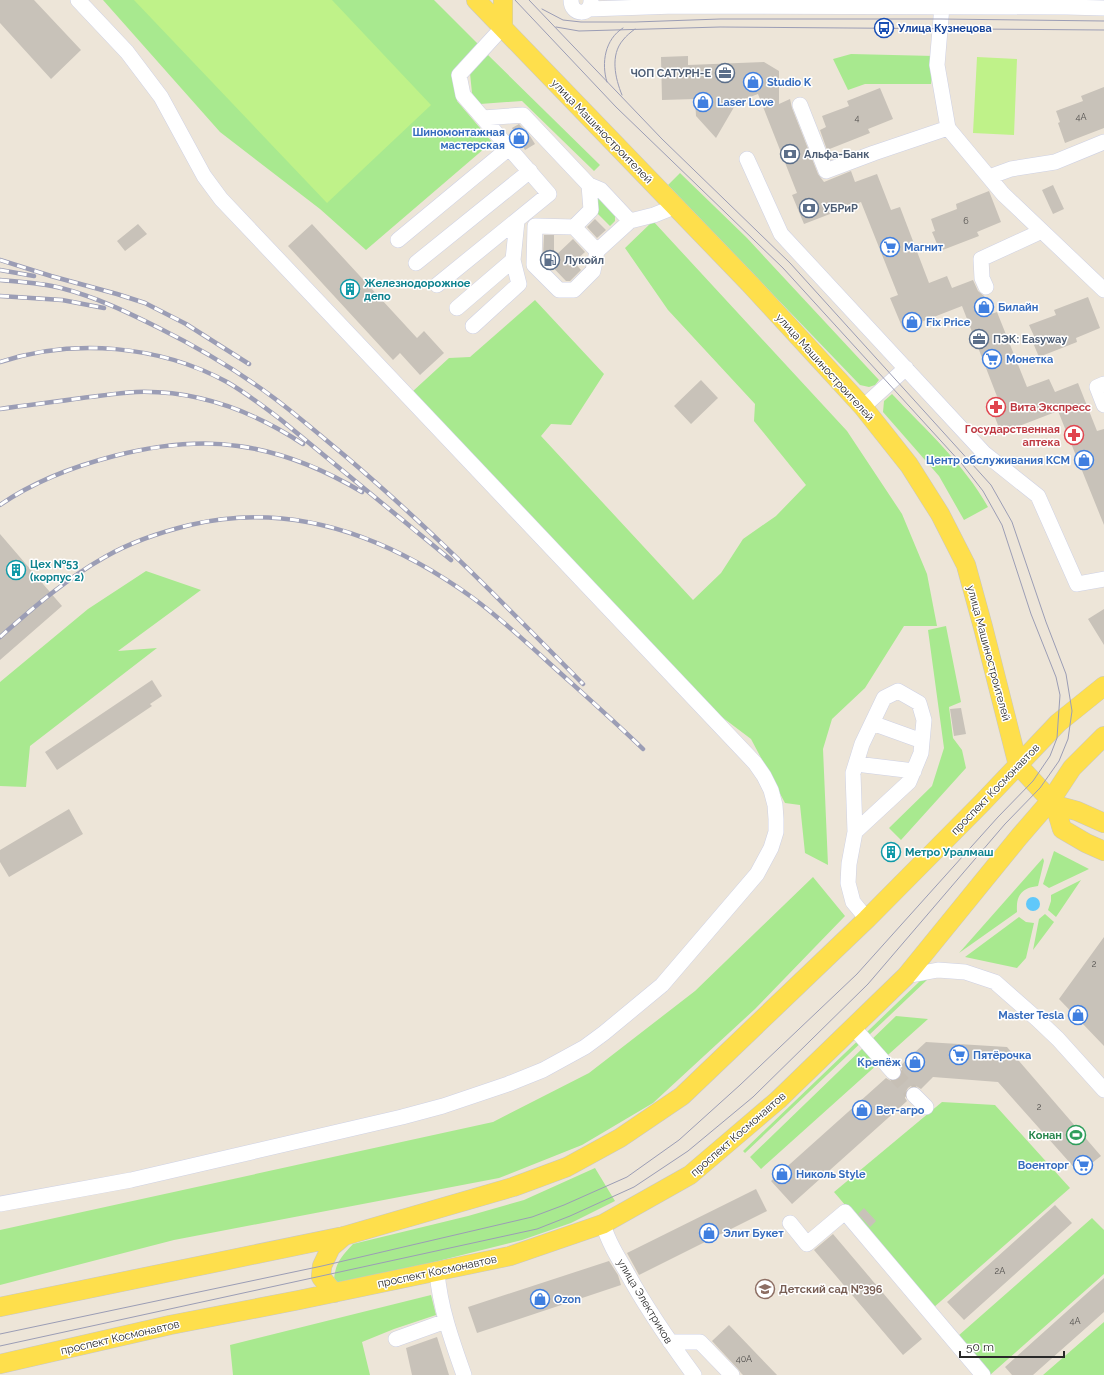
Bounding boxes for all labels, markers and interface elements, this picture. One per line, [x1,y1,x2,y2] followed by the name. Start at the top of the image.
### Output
[873,17,895,39] bus stop icon: Улица Кузнецова
[897,22,992,35] place label: Улица Кузнецова
[714,62,736,84] office icon: ЧОП САТУРН-Е
[630,67,711,80] place label: ЧОП САТУРН-Е
[742,71,764,93] shop icon: Studio K
[767,76,812,89] place label: Studio K
[548,77,655,186] street label: улица Машиностроителей
[692,91,714,113] shop icon: Laser Love
[717,96,774,109] place label: Laser Love
[1076,112,1087,122] house number: 4А
[855,113,860,123] house number: 4
[412,126,505,152] place label: Шиномонтажная мастерская
[508,127,530,149] shop icon: Шиномонтажная мастерская
[779,143,801,165] bank icon: Альфа-Банк
[804,148,870,161] place label: Альфа-Банк
[798,197,820,219] bank icon: УБРиР
[822,202,858,215] place label: УБРиР
[963,216,969,226] house number: 6
[879,236,901,258] supermarket icon: Магнит
[904,241,944,254] place label: Магнит
[539,249,561,271] fuel station icon: Лукойл
[564,254,604,267] place label: Лукойл
[364,277,471,303] place label: Железнодорожное депо
[339,278,361,300] building icon: Железнодорожное депо
[973,296,995,318] shop icon: Билайн
[998,301,1038,314] place label: Билайн
[773,311,876,424] street label: улица Машиностроителей
[901,311,923,333] shop icon: Fix Price
[926,316,971,329] place label: Fix Price
[968,328,990,350] office icon: ПЭК: Easyway
[993,333,1067,346] place label: ПЭК: Easyway
[981,348,1003,370] supermarket icon: Монетка
[1006,353,1053,366] place label: Монетка
[985,396,1007,418] pharmacy icon: Вита Экспресс
[1010,401,1091,414] place label: Вита Экспресс
[965,423,1060,449] place label: Государственная аптека
[1063,424,1085,446] pharmacy icon: Государственная аптека
[1073,449,1095,471] shop icon: Центр обслуживания КСМ
[926,454,1070,467] place label: Центр обслуживания КСМ
[30,558,84,584] place label: Цех №53 (корпус 2)
[5,559,27,581] building icon: Цех №53 (корпус 2)
[964,584,1013,722] street label: улица Машиностроителей
[948,741,1042,838] street label: проспект Космонавтов
[880,841,902,863] building icon: Метро Уралмаш
[905,846,993,859] place label: Метро Уралмаш
[1092,959,1097,969] house number: 2
[1067,1004,1089,1026] shop icon: Master Tesla
[998,1009,1064,1022] place label: Master Tesla
[948,1044,970,1066] supermarket icon: Пятёрочка
[973,1049,1031,1062] place label: Пятёрочка
[904,1051,926,1073] shop icon: Крепёж
[857,1056,902,1069] place label: Крепёж
[688,1090,789,1179] street label: проспект Космонавтов
[851,1099,873,1121] shop icon: Вет-агро
[1037,1102,1042,1112] house number: 2
[876,1104,925,1117] place label: Вет-агро
[1065,1124,1087,1146] sports icon: Конан
[1029,1129,1062,1142] place label: Конан
[1072,1154,1094,1176] supermarket icon: Военторг
[1018,1159,1069,1172] place label: Военторг
[771,1163,793,1185] shop icon: Николь Style
[796,1168,866,1181] place label: Николь Style
[698,1222,720,1244] shop icon: Элит Букет
[723,1227,784,1240] place label: Элит Букет
[376,1252,498,1290] street label: проспект Космонавтов
[614,1256,675,1346] street label: улица Электриков
[995,1266,1005,1276] house number: 2А
[754,1278,776,1300] school or university icon: Детский сад №396
[779,1283,883,1296] place label: Детский сад №396
[529,1288,551,1310] shop icon: Ozon
[554,1293,581,1306] place label: Ozon
[1070,1316,1081,1326] house number: 4А
[59,1317,181,1357] street label: проспект Космонавтов
[960,1333,1064,1359] scale bar
[966,1340,994,1354] text: 50 m
[736,1354,752,1364] house number: 40А

